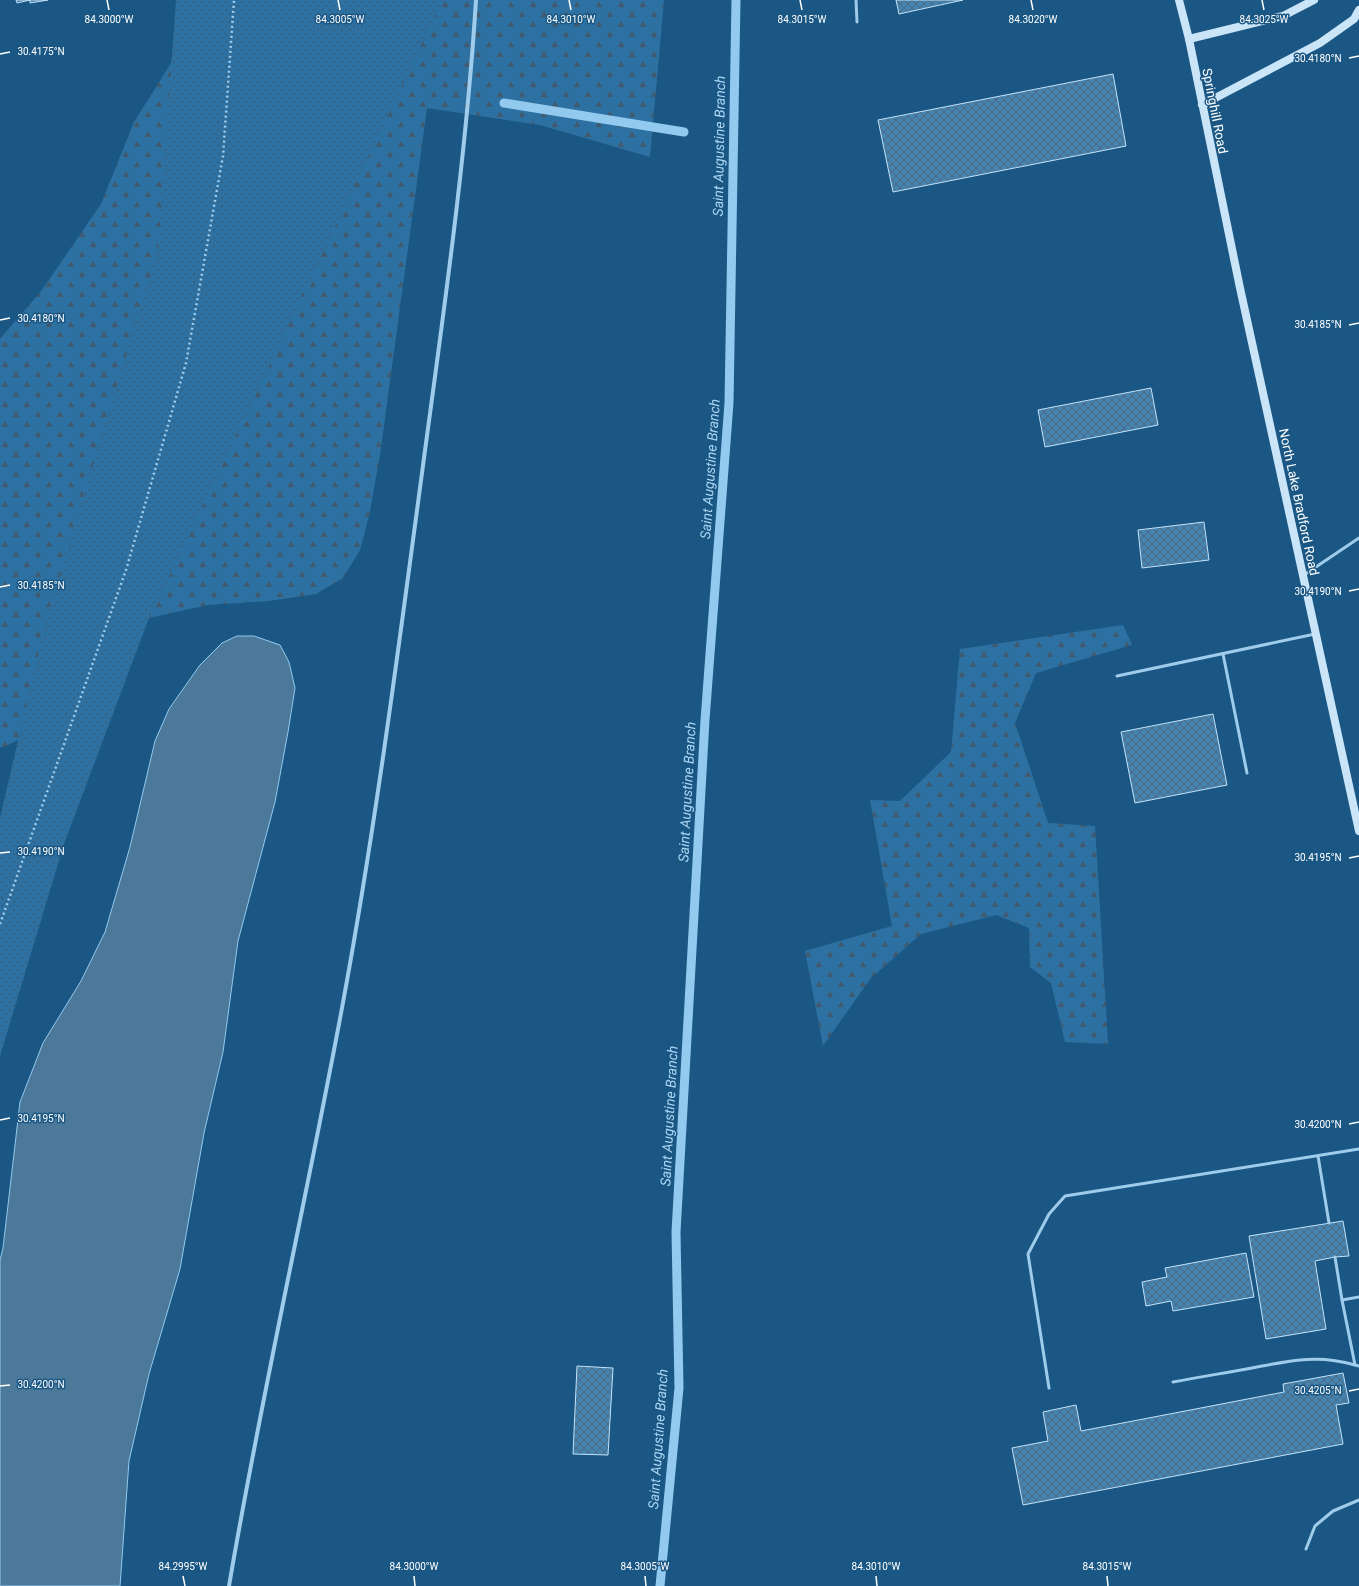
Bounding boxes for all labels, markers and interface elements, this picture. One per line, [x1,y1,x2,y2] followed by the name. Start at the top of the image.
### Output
[85,14,134,25] text: 84.3000°W
[316,14,365,25] text: 84.3005°W
[547,14,596,25] text: 84.3010°W
[778,14,827,25] text: 84.3015°W
[1009,14,1058,25] text: 84.3020°W
[1240,14,1289,25] text: 84.3025°W
[17,46,65,57] text: 30.4175°N
[1294,53,1342,64] text: 30.4180°N
[1199,67,1231,155] street label: Springhill Road
[710,76,728,216] water label: Saint Augustine Branch
[17,313,65,324] text: 30.4180°N
[1294,319,1342,330] text: 30.4185°N
[697,398,723,540] water label: Saint Augustine Branch
[1276,427,1322,577] street label: North Lake Bradford Road
[17,580,65,591] text: 30.4185°N
[1294,586,1342,597] text: 30.4190°N
[675,721,699,863] water label: Saint Augustine Branch
[17,846,65,857] text: 30.4190°N
[1294,852,1342,863] text: 30.4195°N
[657,1045,681,1187] water label: Saint Augustine Branch
[17,1113,65,1124] text: 30.4195°N
[1294,1119,1342,1130] text: 30.4200°N
[645,1368,671,1510] water label: Saint Augustine Branch
[17,1379,65,1390] text: 30.4200°N
[1294,1385,1342,1396] text: 30.4205°N
[159,1561,208,1572] text: 84.2995°W
[390,1561,439,1572] text: 84.3000°W
[621,1561,670,1572] text: 84.3005°W
[852,1561,901,1572] text: 84.3010°W
[1083,1561,1132,1572] text: 84.3015°W

